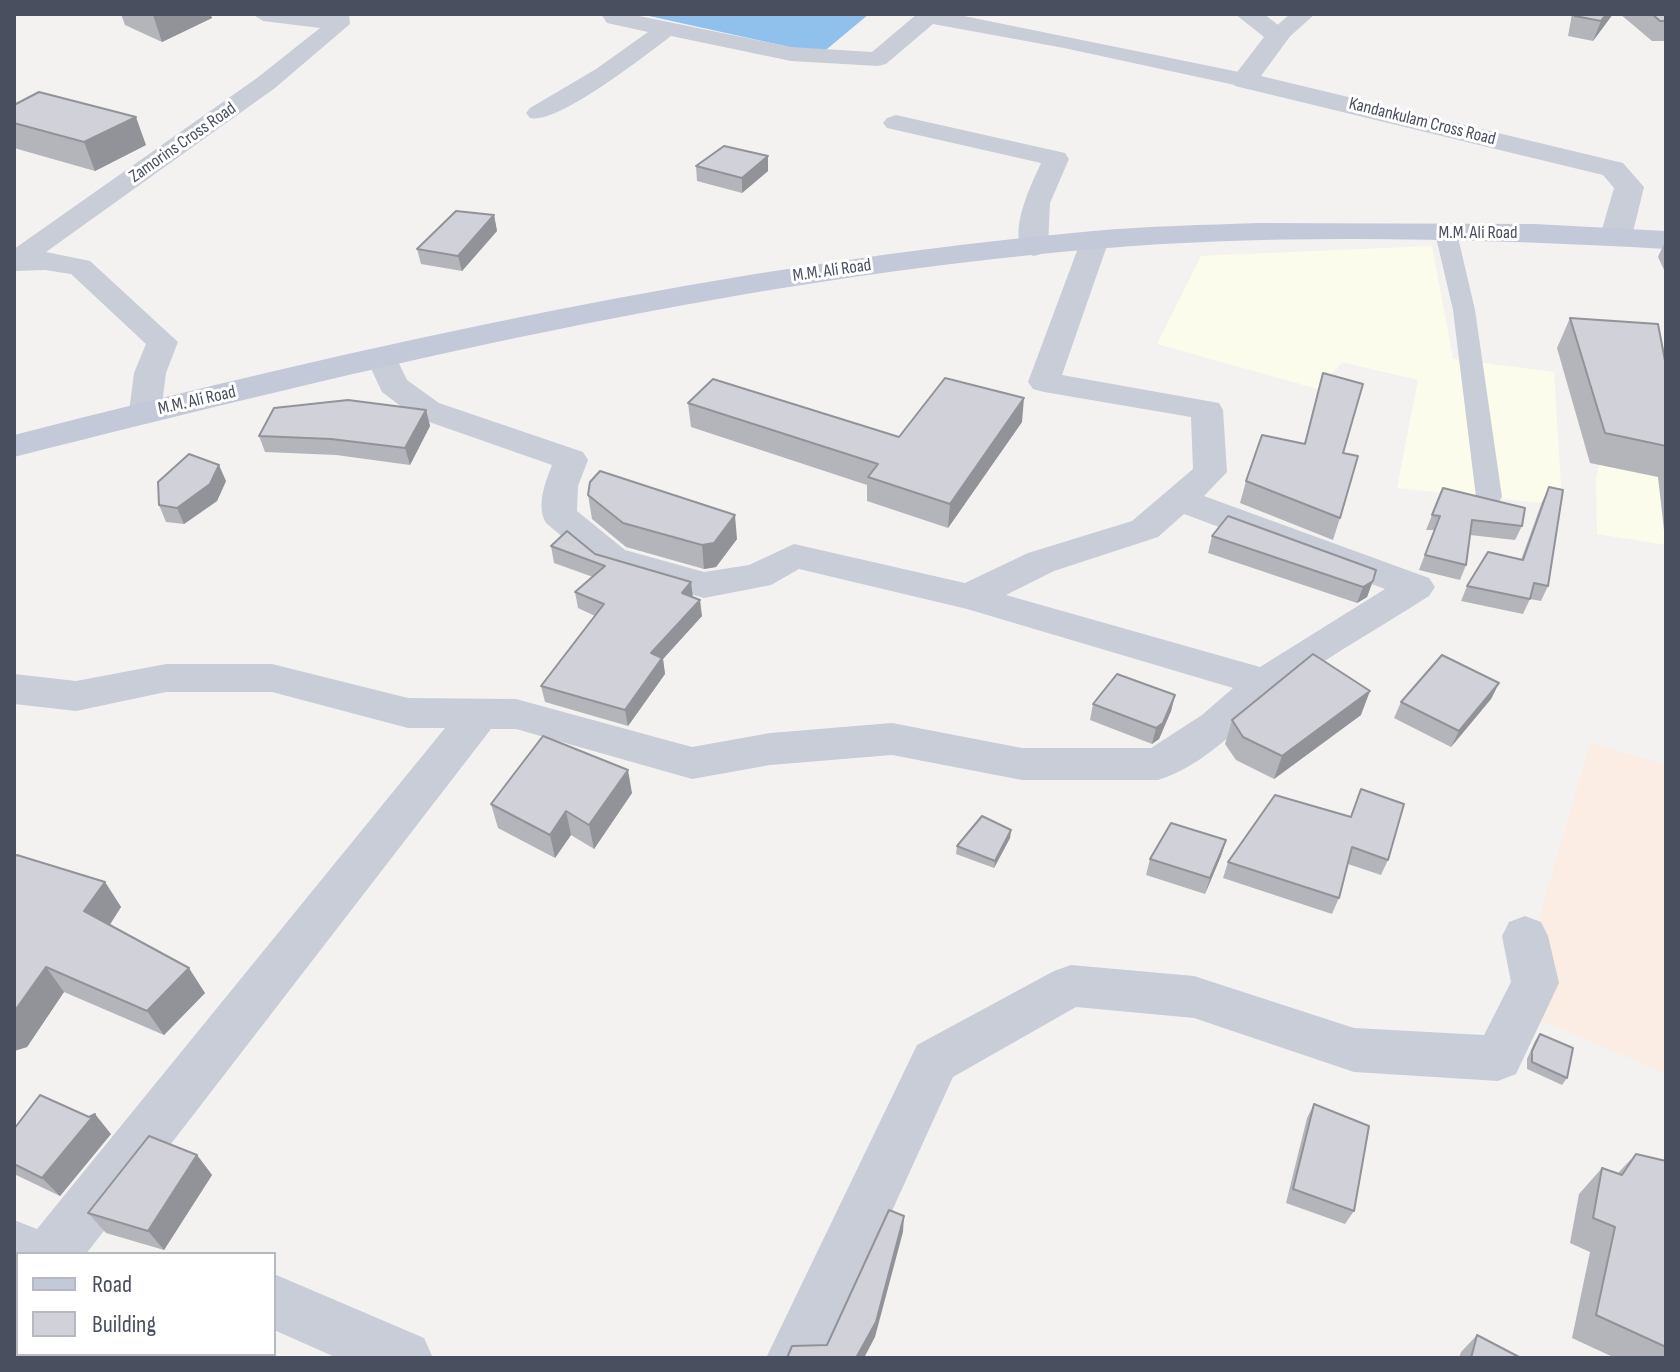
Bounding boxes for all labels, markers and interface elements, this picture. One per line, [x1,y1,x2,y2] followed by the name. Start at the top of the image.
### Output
[1346,93,1498,151] street label: Kandankulam Cross Road
[125,98,241,188] street label: Zamorins Cross Road
[1439,222,1517,244] street label: M.M. Ali Road
[791,255,873,287] street label: M.M. Ali Road
[156,382,238,420] street label: M.M. Ali Road
[16,1252,276,1356] legend
[92,1270,132,1299] text: Road
[92,1310,156,1339] text: Building

